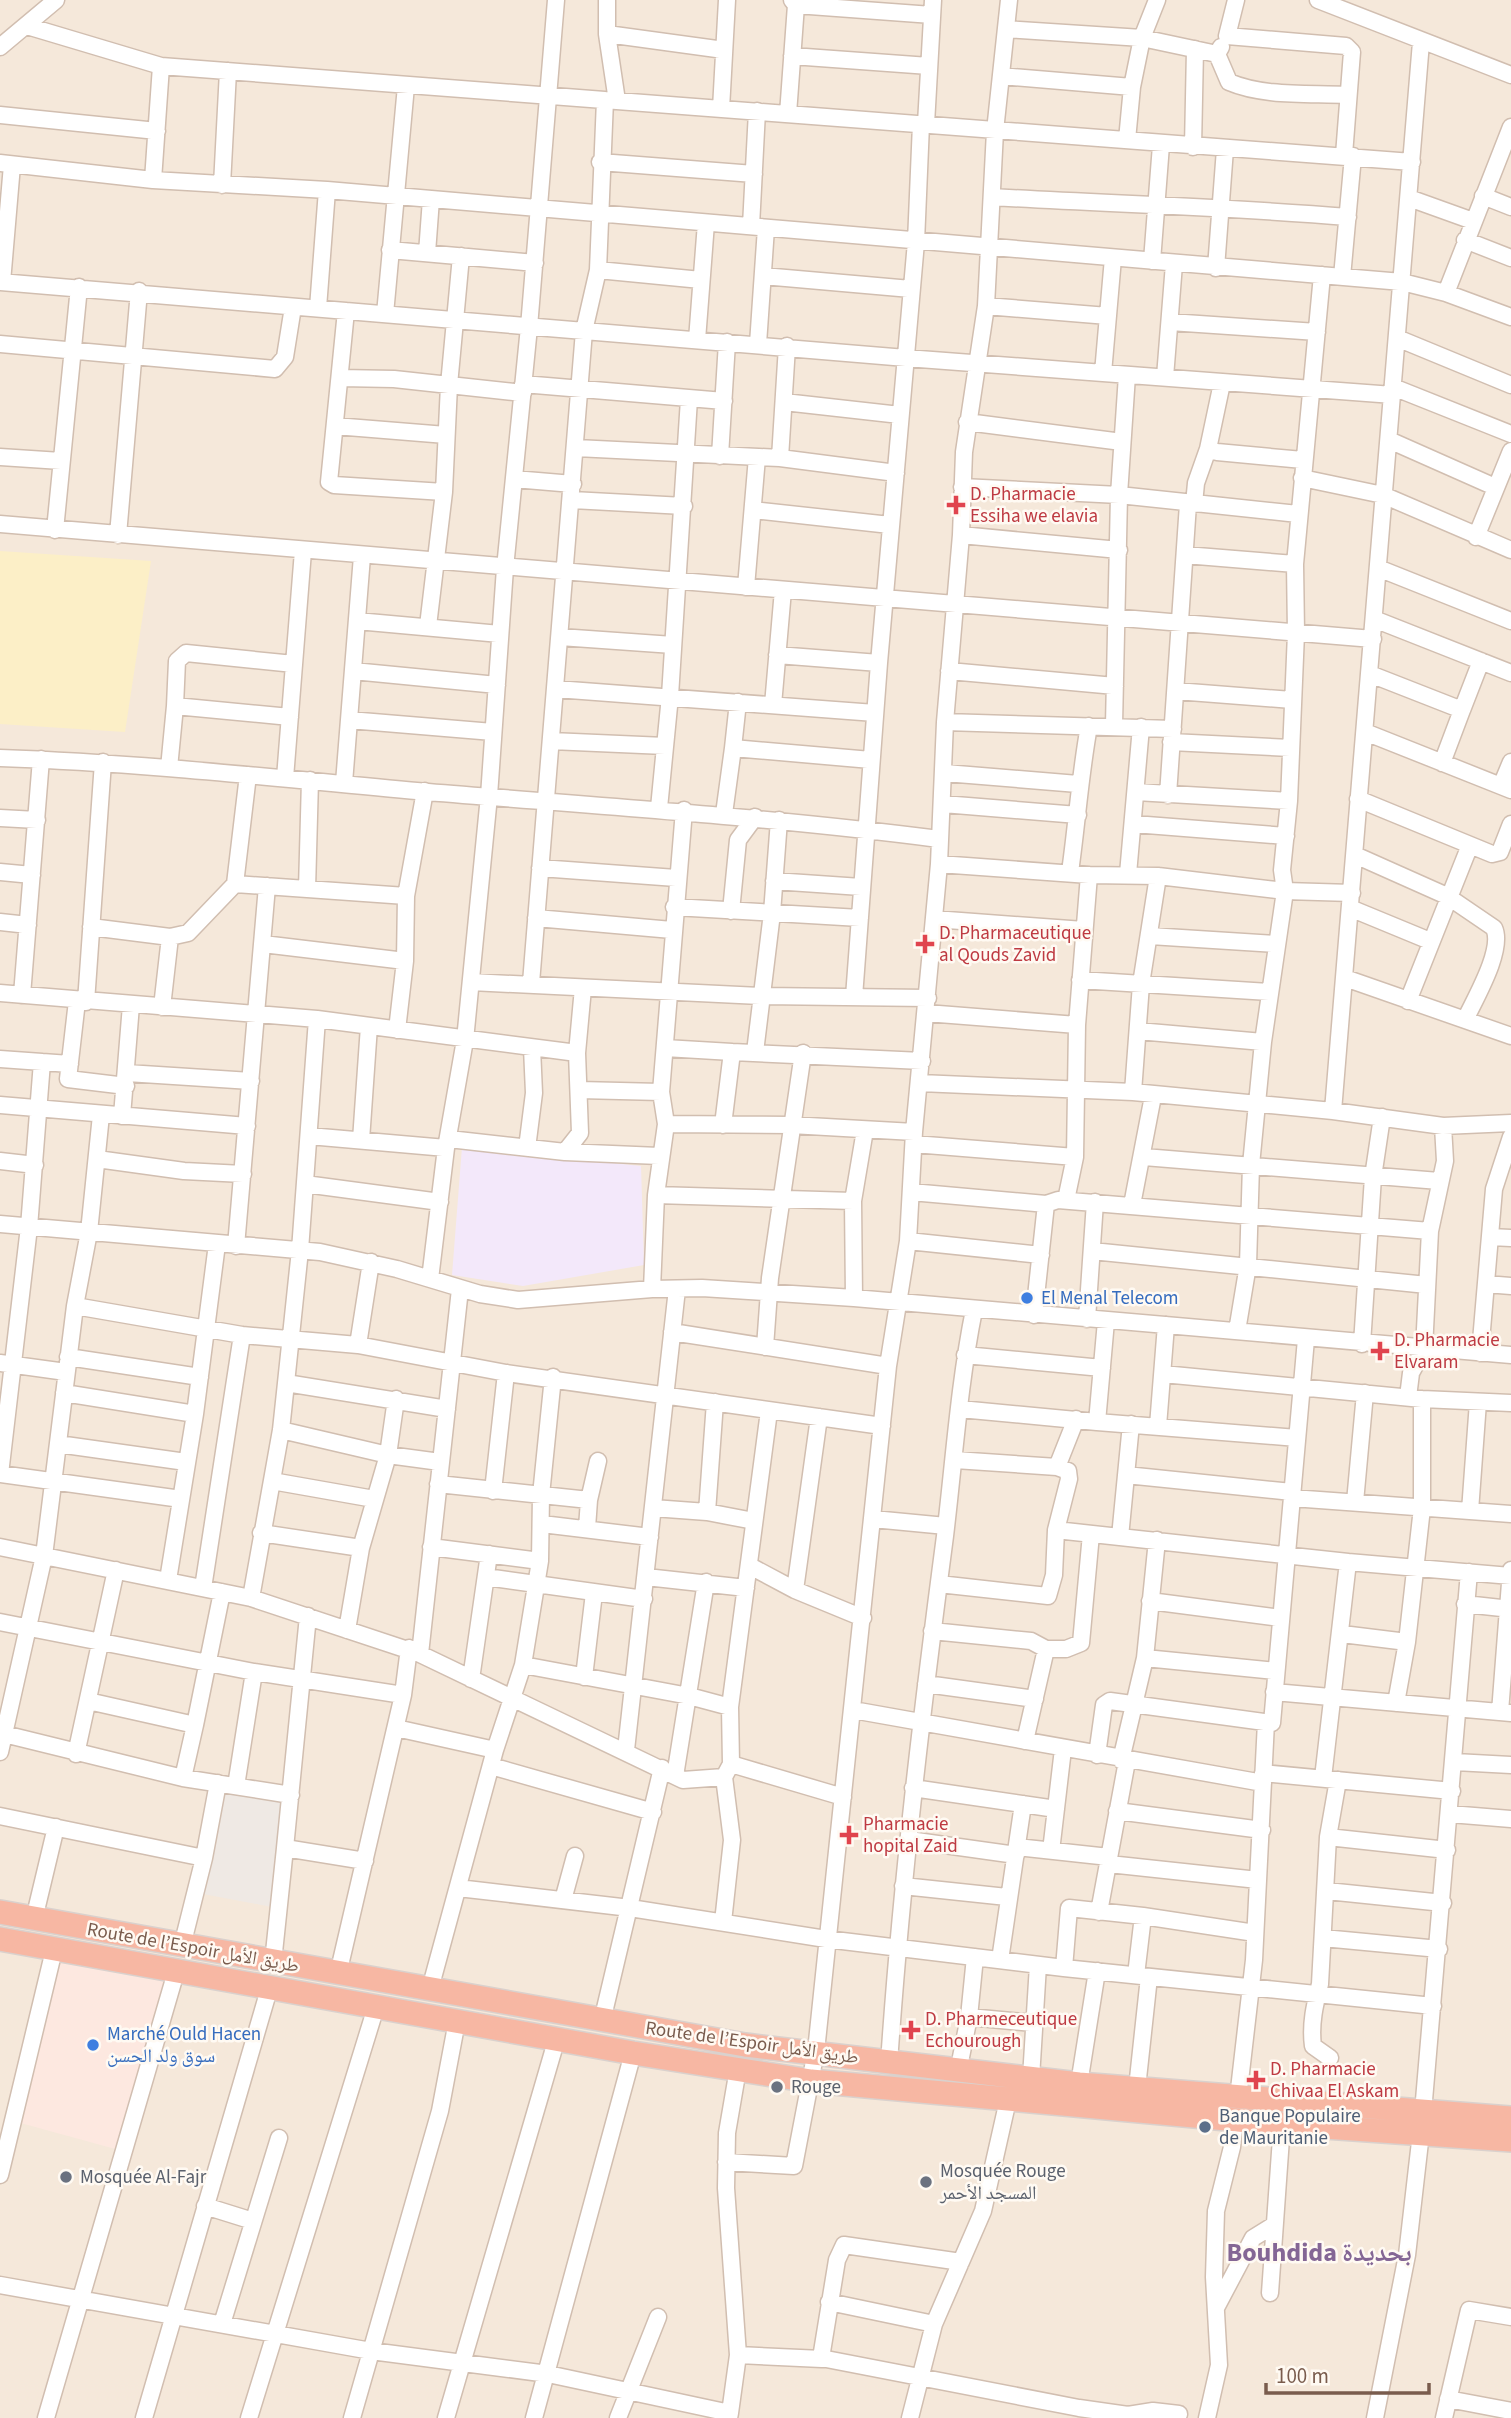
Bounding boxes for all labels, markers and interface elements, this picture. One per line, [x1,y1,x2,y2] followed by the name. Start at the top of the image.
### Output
[970,481,1098,530] place label: D. Pharmacie Essiha we elavia
[948,497,964,513] marker: D. Pharmacie Essiha we elavia
[939,920,1091,969] place label: D. Pharmaceutique al Qouds Zavid
[917,936,933,952] marker: D. Pharmaceutique al Qouds Zavid
[1041,1285,1178,1312] place label: El Menal Telecom
[1019,1290,1035,1306] marker: El Menal Telecom
[1394,1327,1500,1376] place label: D. Pharmacie Elvaram
[1372,1343,1388,1359] marker: D. Pharmacie Elvaram
[863,1811,958,1860] place label: Pharmacie hopital Zaid
[841,1827,857,1843] marker: Pharmacie hopital Zaid
[85,1916,301,1980] street label: Route de l’Espoir طريق الأمل
[925,2006,1077,2055] place label: D. Pharmeceutique Echourough
[644,2015,860,2071] street label: Route de l’Espoir طريق الأمل
[107,2021,261,2070] place label: Marché Ould Hacen سوق ولد الحسن
[903,2022,919,2038] marker: D. Pharmeceutique Echourough
[85,2037,101,2053] marker: Marché Ould Hacen سوق ولد الحسن
[1270,2056,1399,2105] place label: D. Pharmacie Chivaa El Askam
[1248,2072,1264,2088] marker: D. Pharmacie Chivaa El Askam
[791,2074,841,2101] place label: Rouge
[769,2079,785,2095] marker: Rouge
[1219,2103,1361,2152] place label: Banque Populaire de Mauritanie
[1197,2119,1213,2135] marker: Banque Populaire de Mauritanie
[939,2158,1066,2207] place label: Mosquée Rouge المسجد الأحمر
[80,2164,207,2191] place label: Mosquée Al-Fajr
[58,2169,74,2185] marker: Mosquée Al-Fajr
[918,2174,934,2190] marker: Mosquée Rouge المسجد الأحمر
[1226,2234,1412,2271] district label: Bouhdida بحديدة
[1266,2352,1429,2396] scale bar
[1276,2361,1329,2391] text: 100 m

